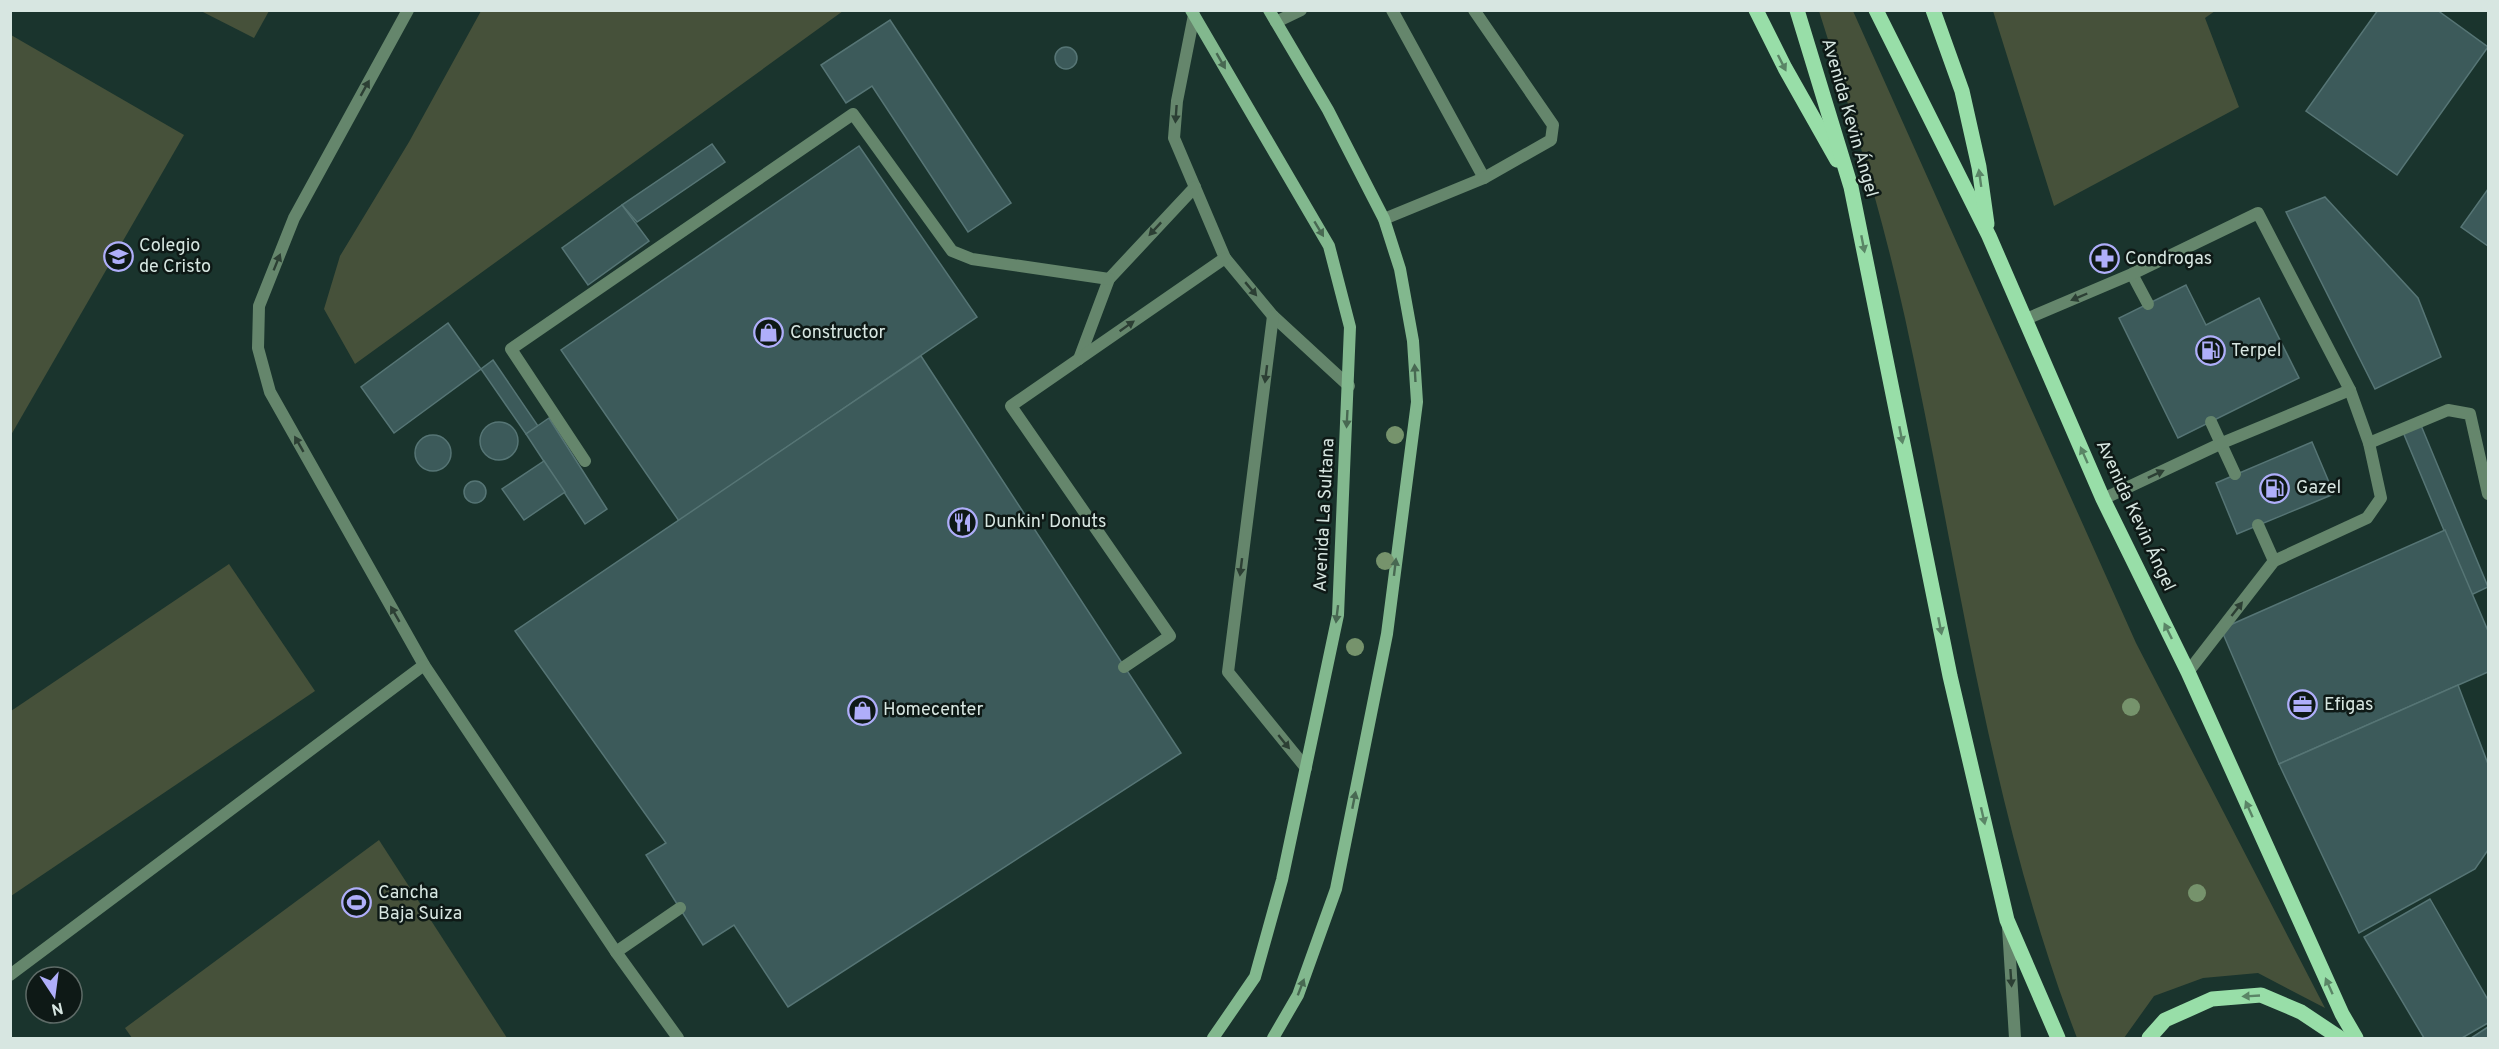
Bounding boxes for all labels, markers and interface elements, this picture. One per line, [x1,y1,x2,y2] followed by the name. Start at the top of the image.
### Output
[1815,35,1885,200] street label: Avenida Kevin Ángel
[1215,53,1226,69] one-way arrow
[1777,54,1787,72] one-way arrow
[360,80,370,97] one-way arrow
[1171,105,1180,124] one-way arrow
[1976,168,1985,187] one-way arrow
[1314,221,1324,238] one-way arrow
[1148,222,1162,237] one-way arrow
[139,235,211,279] place label: Colegio de Cristo
[1859,235,1868,254] one-way arrow
[102,240,134,272] school or university icon: Colegio de Cristo
[2088,243,2120,275] pharmacy icon: Condrogas
[2125,248,2212,271] place label: Condrogas
[273,253,282,271] one-way arrow
[1244,281,1257,296] one-way arrow
[2069,292,2087,302] one-way arrow
[753,317,785,349] shop icon: Constructor
[1119,320,1135,332] one-way arrow
[790,322,885,345] place label: Constructor
[2194,335,2226,367] fuel station icon: Terpel
[2231,340,2282,363] place label: Terpel
[1261,364,1271,383] one-way arrow
[1410,364,1420,383] one-way arrow
[1342,409,1351,428] one-way arrow
[1897,426,1907,444] one-way arrow
[294,435,304,452] one-way arrow
[2090,436,2182,595] street label: Avenida Kevin Ángel
[1309,437,1341,593] street label: Avenida La Sultana
[2079,446,2089,464] one-way arrow
[2148,469,2166,479] one-way arrow
[2259,472,2291,504] fuel station icon: Gazel
[2296,477,2341,500] place label: Gazel
[947,506,979,538] restaurant icon: Dunkin' Donuts
[984,511,1106,534] place label: Dunkin' Donuts
[1391,557,1400,576] one-way arrow
[1237,558,1246,577] one-way arrow
[2230,601,2243,617] one-way arrow
[1332,604,1342,623] one-way arrow
[390,605,400,622] one-way arrow
[1936,617,1945,636] one-way arrow
[2164,623,2173,640] one-way arrow
[2287,689,2319,721] office icon: Efigas
[846,694,878,726] shop icon: Homecenter
[2324,694,2373,717] place label: Efigas
[883,699,983,722] place label: Homecenter
[1277,734,1289,749] one-way arrow
[1350,790,1359,809] one-way arrow
[2245,800,2254,817] one-way arrow
[1979,807,1989,826] one-way arrow
[378,882,462,926] place label: Cancha Baja Suiza
[341,887,373,919] sports icon: Cancha Baja Suiza
[24,965,84,1025] north arrow
[2006,969,2016,988] one-way arrow
[1297,978,1306,996] one-way arrow
[2325,978,2334,995] one-way arrow
[2242,992,2261,1001] one-way arrow
[49,997,65,1019] text: N

